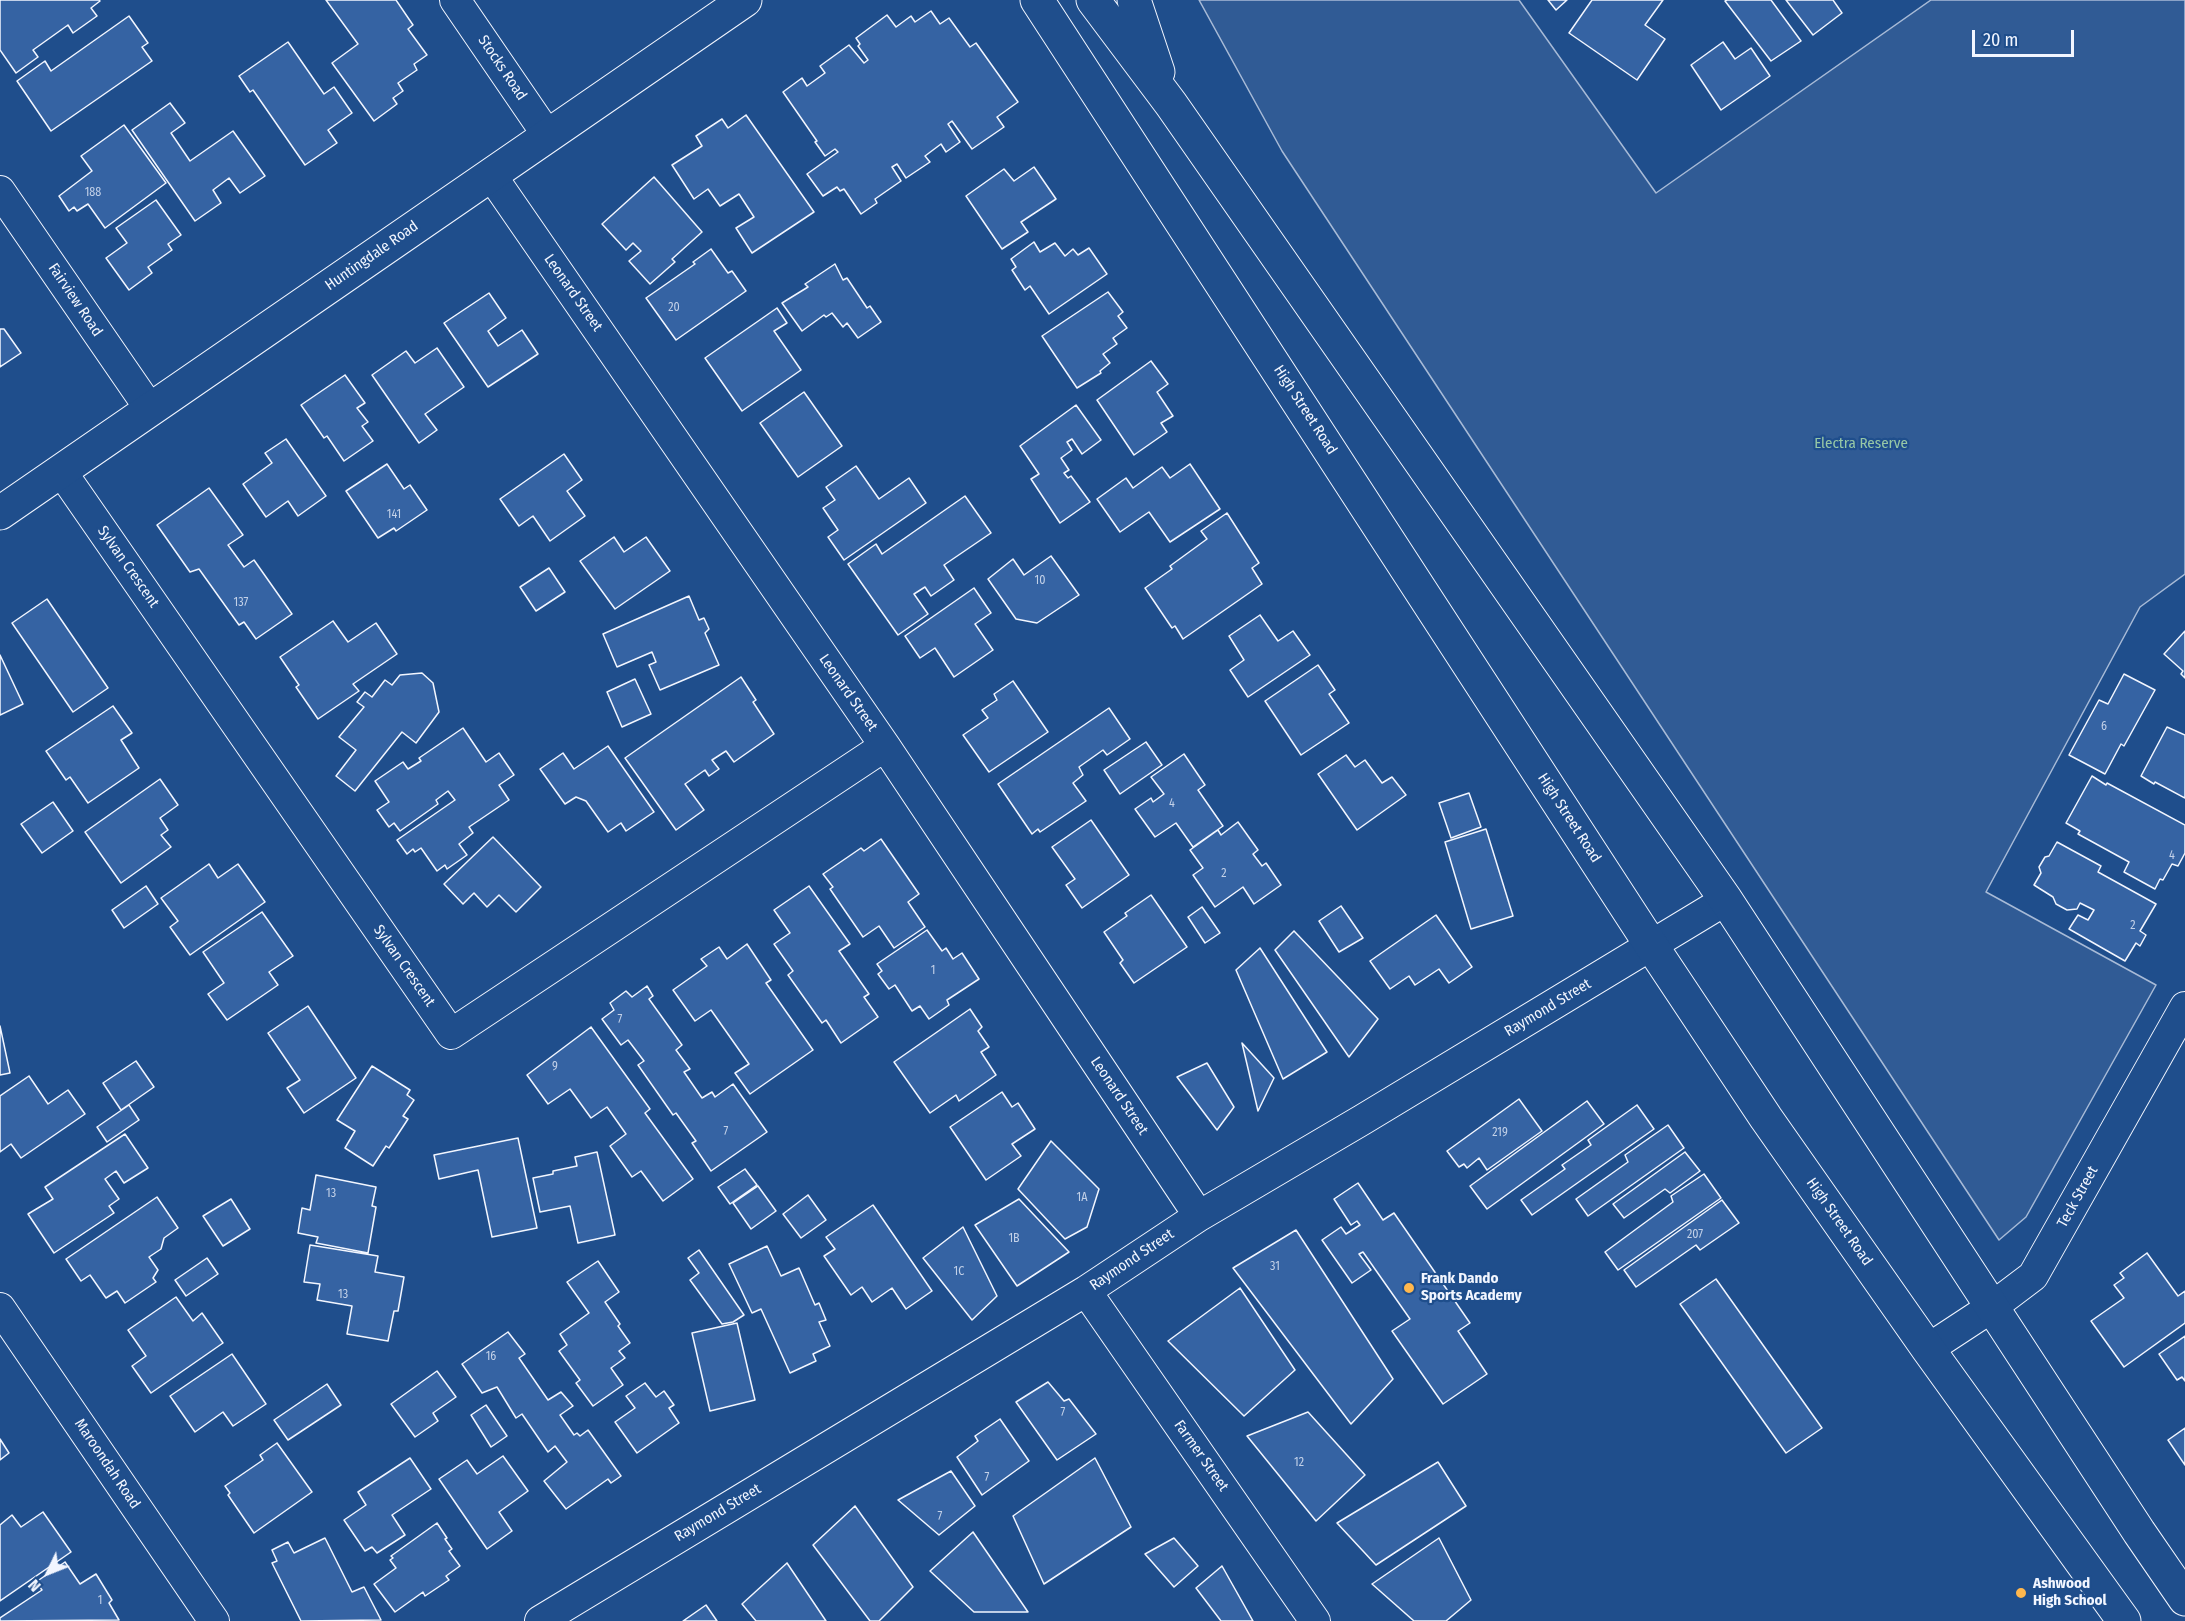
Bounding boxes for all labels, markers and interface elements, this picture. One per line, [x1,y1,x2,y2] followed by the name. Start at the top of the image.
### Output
[1975,18,2077,56] scale bar
[1983,29,2018,51] text: 20 m
[474,32,530,104] street label: Stocks Road
[85,186,101,200] house number: 188
[322,217,422,295] street label: Huntingdale Road
[540,251,606,335] street label: Leonard Street
[44,260,106,340] street label: Fairview Road
[668,301,680,315] house number: 20
[1269,362,1341,458] street label: High Street Road
[1814,435,1908,453] park label: Electra Reserve
[387,508,401,522] house number: 141
[93,523,163,611] street label: Sylvan Crescent
[1035,574,1045,588] house number: 10
[234,596,248,610] house number: 137
[815,651,881,735] street label: Leonard Street
[2101,720,2107,734] house number: 6
[1533,770,1605,866] street label: High Street Road
[1169,797,1175,811] house number: 4
[2169,849,2175,863] house number: 4
[1221,867,1227,881] house number: 2
[2130,919,2136,933] house number: 2
[369,922,439,1010] street label: Sylvan Crescent
[931,964,935,978] house number: 1
[1502,975,1594,1041] street label: Raymond Street
[618,1013,622,1027] house number: 7
[1086,1054,1152,1138] street label: Leonard Street
[552,1060,558,1074] house number: 9
[724,1125,728,1139] house number: 7
[1492,1126,1508,1140] house number: 219
[2054,1163,2102,1231] street label: Teck Street
[1802,1175,1876,1269] street label: High Street Road
[326,1187,336,1201] house number: 13
[1077,1191,1087,1205] house number: 1A
[1087,1225,1177,1295] street label: Raymond Street
[1687,1228,1703,1242] house number: 207
[1008,1232,1020,1246] house number: 1B
[1270,1260,1280,1274] house number: 31
[954,1265,964,1279] house number: 1C
[1421,1270,1522,1305] place label: Frank Dando Sports Academy
[1402,1281,1416,1295] marker: Frank Dando Sports Academy
[338,1288,348,1302] house number: 13
[486,1350,496,1364] house number: 16
[1061,1406,1065,1420] house number: 7
[70,1416,144,1512] street label: Maroondah Road
[1170,1417,1232,1495] street label: Farmer Street
[1294,1456,1304,1470] house number: 12
[985,1471,989,1485] house number: 7
[672,1480,764,1546] street label: Raymond Street
[938,1510,942,1524] house number: 7
[18,1543,78,1603] north arrow
[2033,1575,2107,1610] place label: Ashwood High School
[24,1576,45,1596] text: N
[2014,1586,2028,1600] marker: Ashwood High School
[98,1594,102,1608] house number: 1

